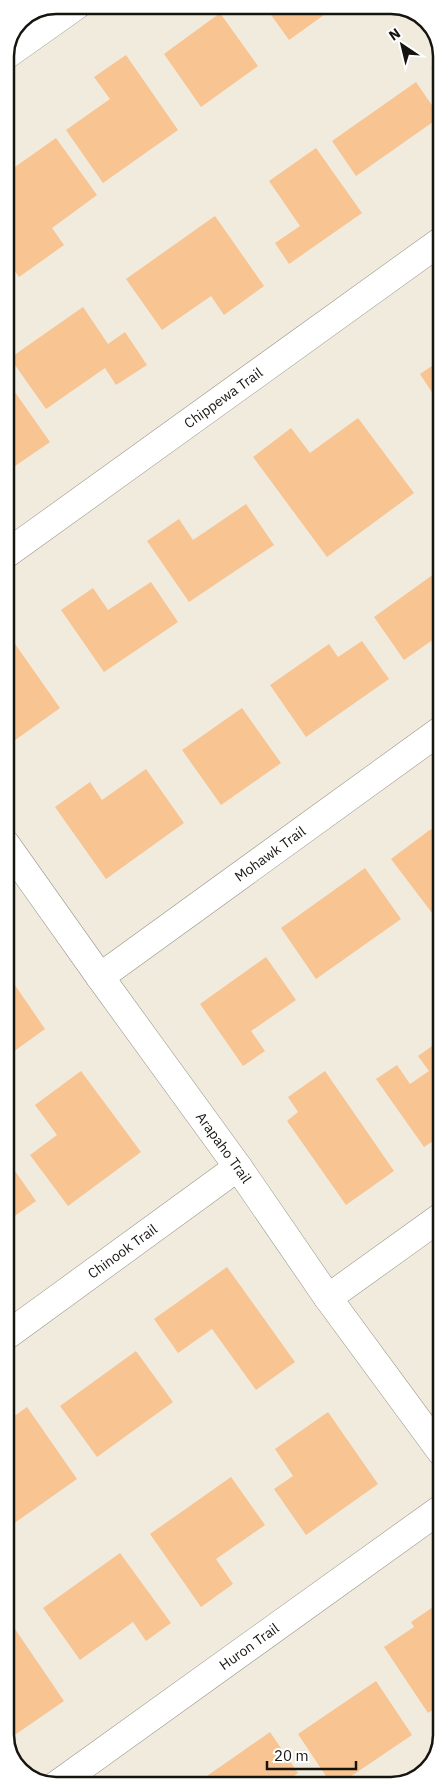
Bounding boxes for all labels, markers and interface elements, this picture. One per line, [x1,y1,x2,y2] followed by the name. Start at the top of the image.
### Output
[377,20,427,70] north arrow
[385,24,404,45] text: N
[180,363,266,432] street label: Chippewa Trail
[231,822,309,886] street label: Mohawk Trail
[192,1108,256,1187] street label: Arapaho Trail
[84,1220,161,1283] street label: Chinook Trail
[216,1619,283,1674] street label: Huron Trail
[267,1738,356,1770] scale bar
[274,1746,309,1765] text: 20 m

